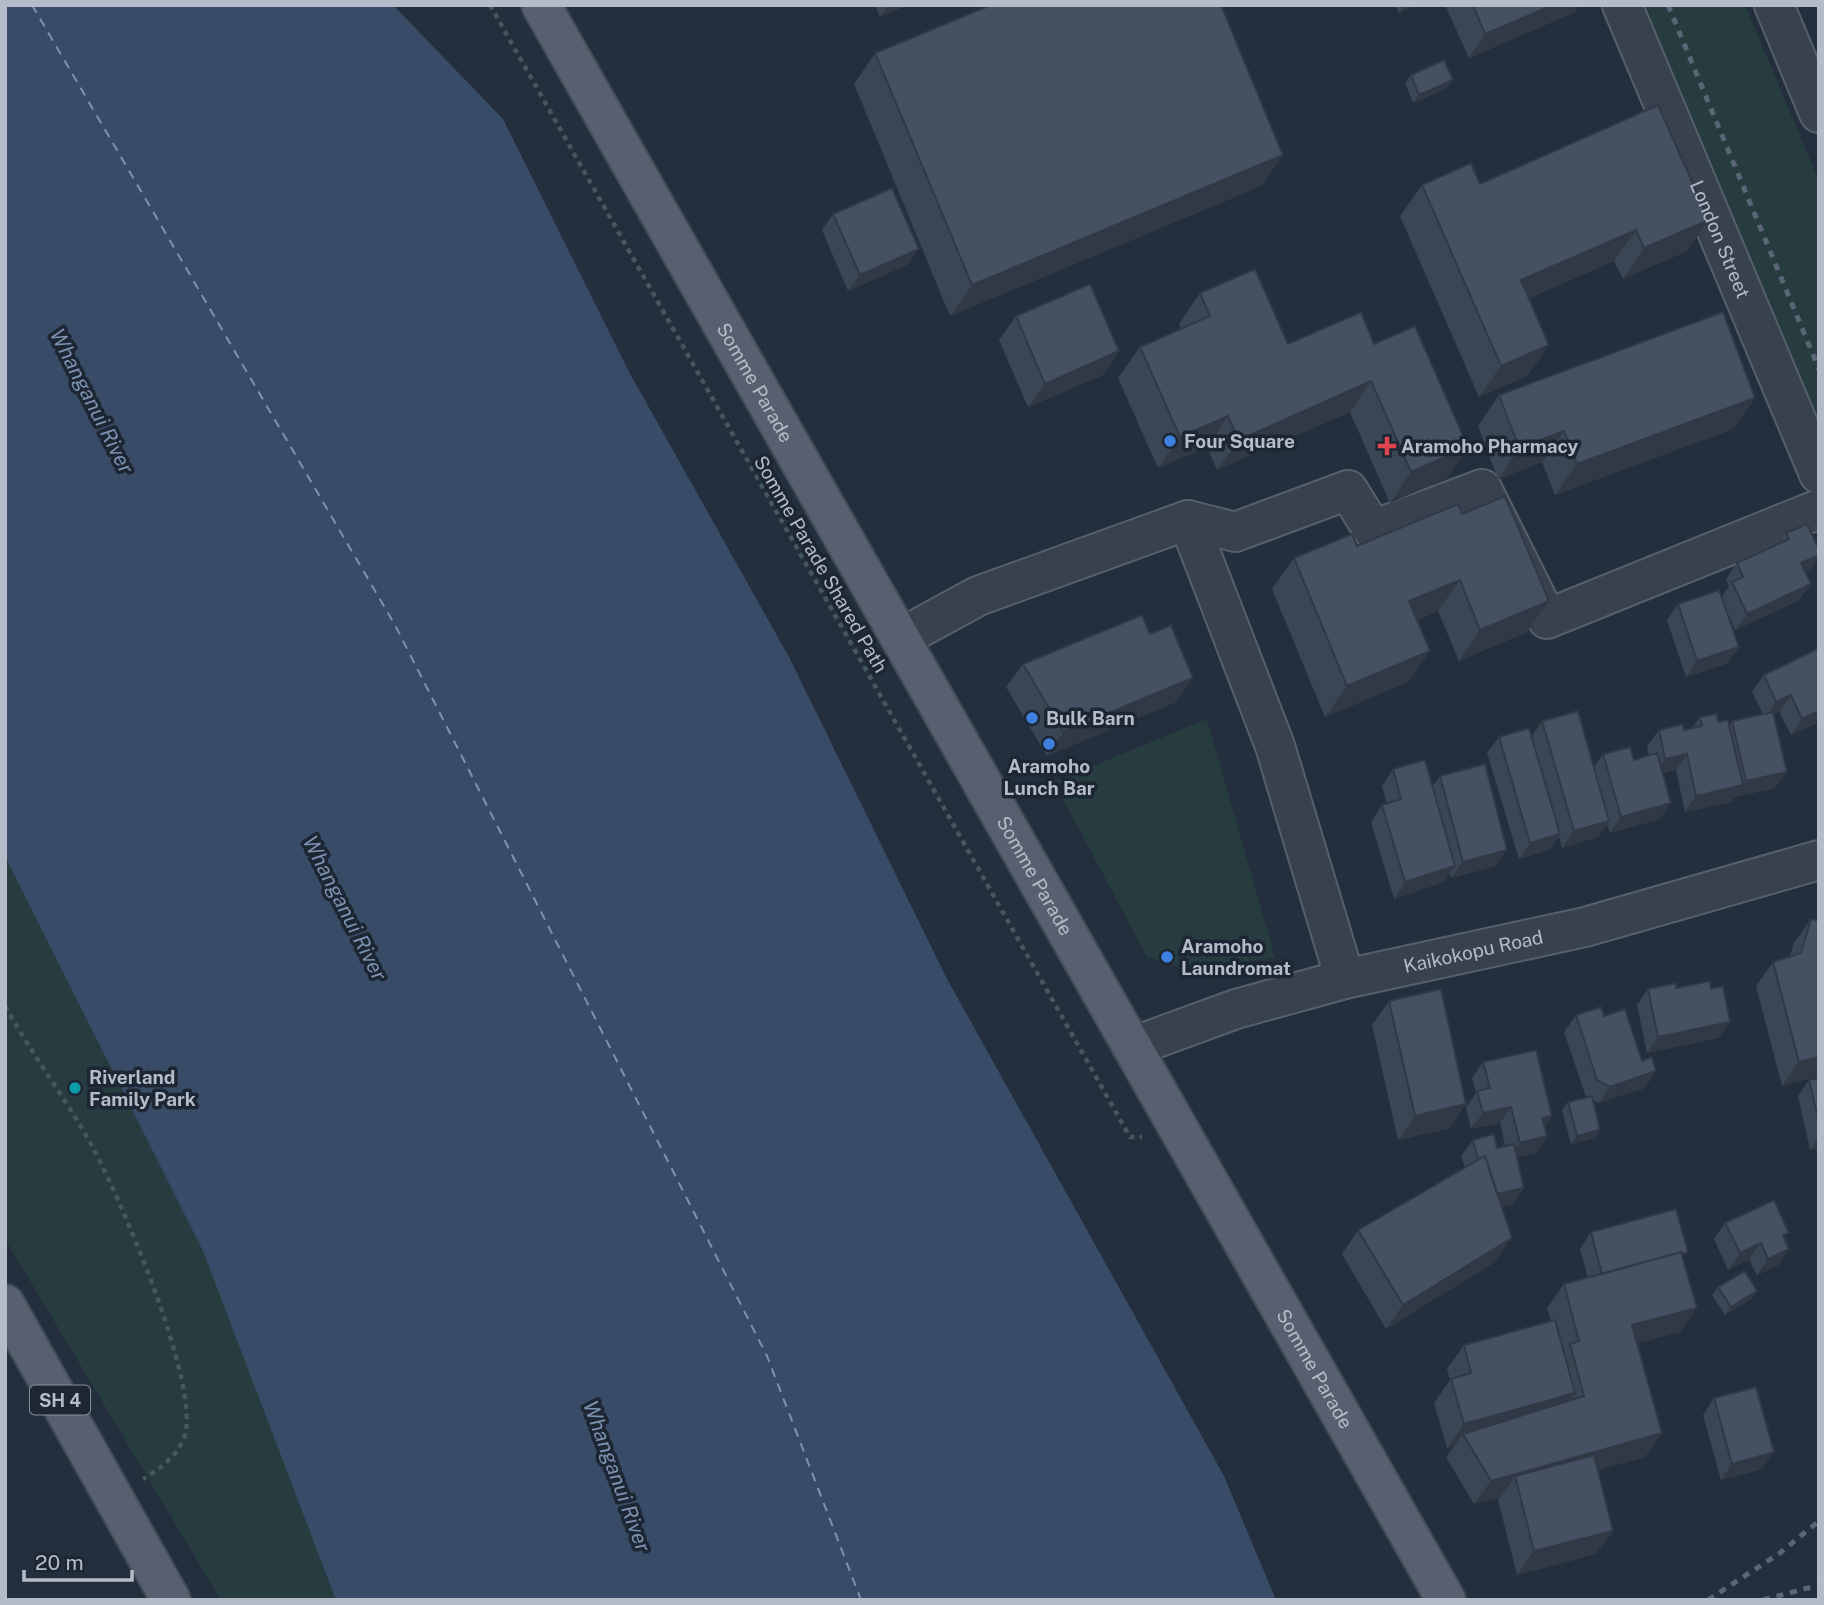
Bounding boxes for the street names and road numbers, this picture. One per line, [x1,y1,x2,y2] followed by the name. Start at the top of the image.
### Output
[1686,177,1755,301] street label: London Street
[713,319,798,446] street label: Somme Parade
[750,452,892,676] street label: Somme Parade Shared Path
[992,812,1078,939] street label: Somme Parade
[1401,925,1545,977] street label: Kaikokopu Road
[1272,1305,1357,1432] street label: Somme Parade
[30,1386,90,1414] road number: SH 4

